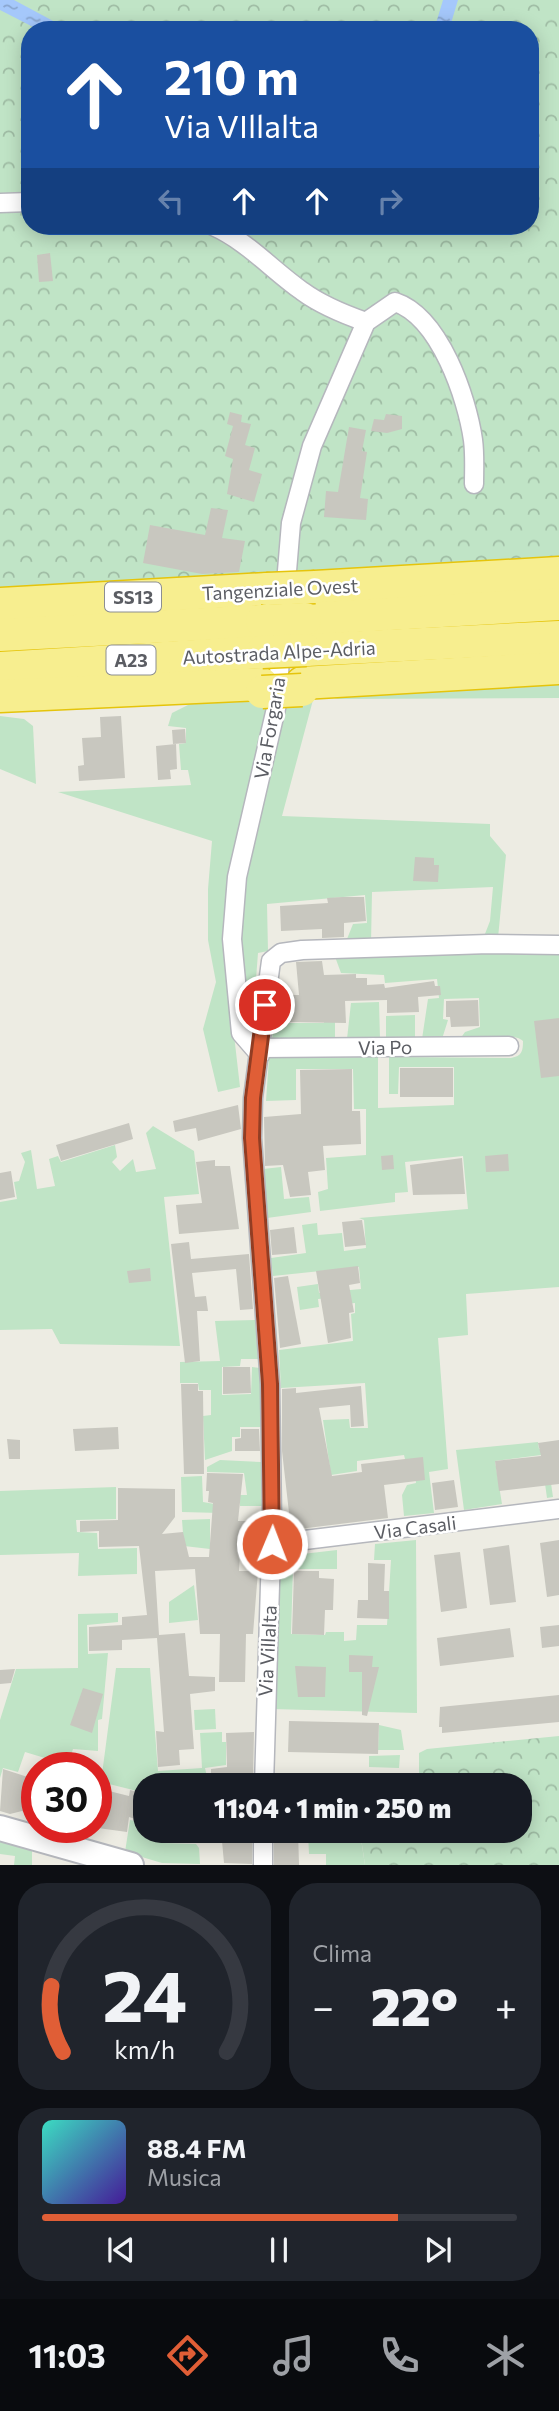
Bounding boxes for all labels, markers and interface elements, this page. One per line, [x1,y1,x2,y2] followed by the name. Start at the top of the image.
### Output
[164,45,299,105] text: 210 m
[49,49,140,140] icon: ahead
[164,105,319,145] text: Via VIllalta
[152,182,190,220] icon: left
[225,182,263,220] icon: ahead
[298,182,336,220] icon: ahead
[371,182,409,220] icon: right
[201,573,359,605] street label: Tangenziale Ovest
[105,582,161,612] road number: SS13
[182,635,376,669] street label: Autostrada Alpe-Adria
[106,646,156,674] road number: A23
[249,675,289,781] street label: Via Forgaria
[235,975,295,1035] pin
[246,986,284,1024] icon: arrive
[358,1035,412,1059] street label: Via Po
[235,1507,309,1581] position arrow
[373,1511,457,1543] street label: Via Casali
[253,1605,281,1697] street label: Via Villalta
[21,1752,112,1843] speed limit sign: 30
[214,1792,451,1823] text: 11:04 · 1 min · 250 m
[313,1939,372,1967] text: Clima
[102,1949,187,2038] text: 24
[371,1973,458,2037] text: 22°
[313,1982,334,2029] text: −
[495,1982,517,2029] text: +
[114,2034,175,2064] text: km/h
[147,2132,246,2163] text: 88.4 FM
[147,2163,222,2191] text: Musica
[102,2231,140,2269] icon: previous
[260,2231,298,2269] icon: pause
[419,2231,457,2269] icon: next
[163,2331,212,2380] icon: directions
[269,2331,318,2380] icon: music
[375,2331,424,2380] icon: phone
[481,2331,530,2380] icon: climate
[29,2335,106,2375] text: 11:03

